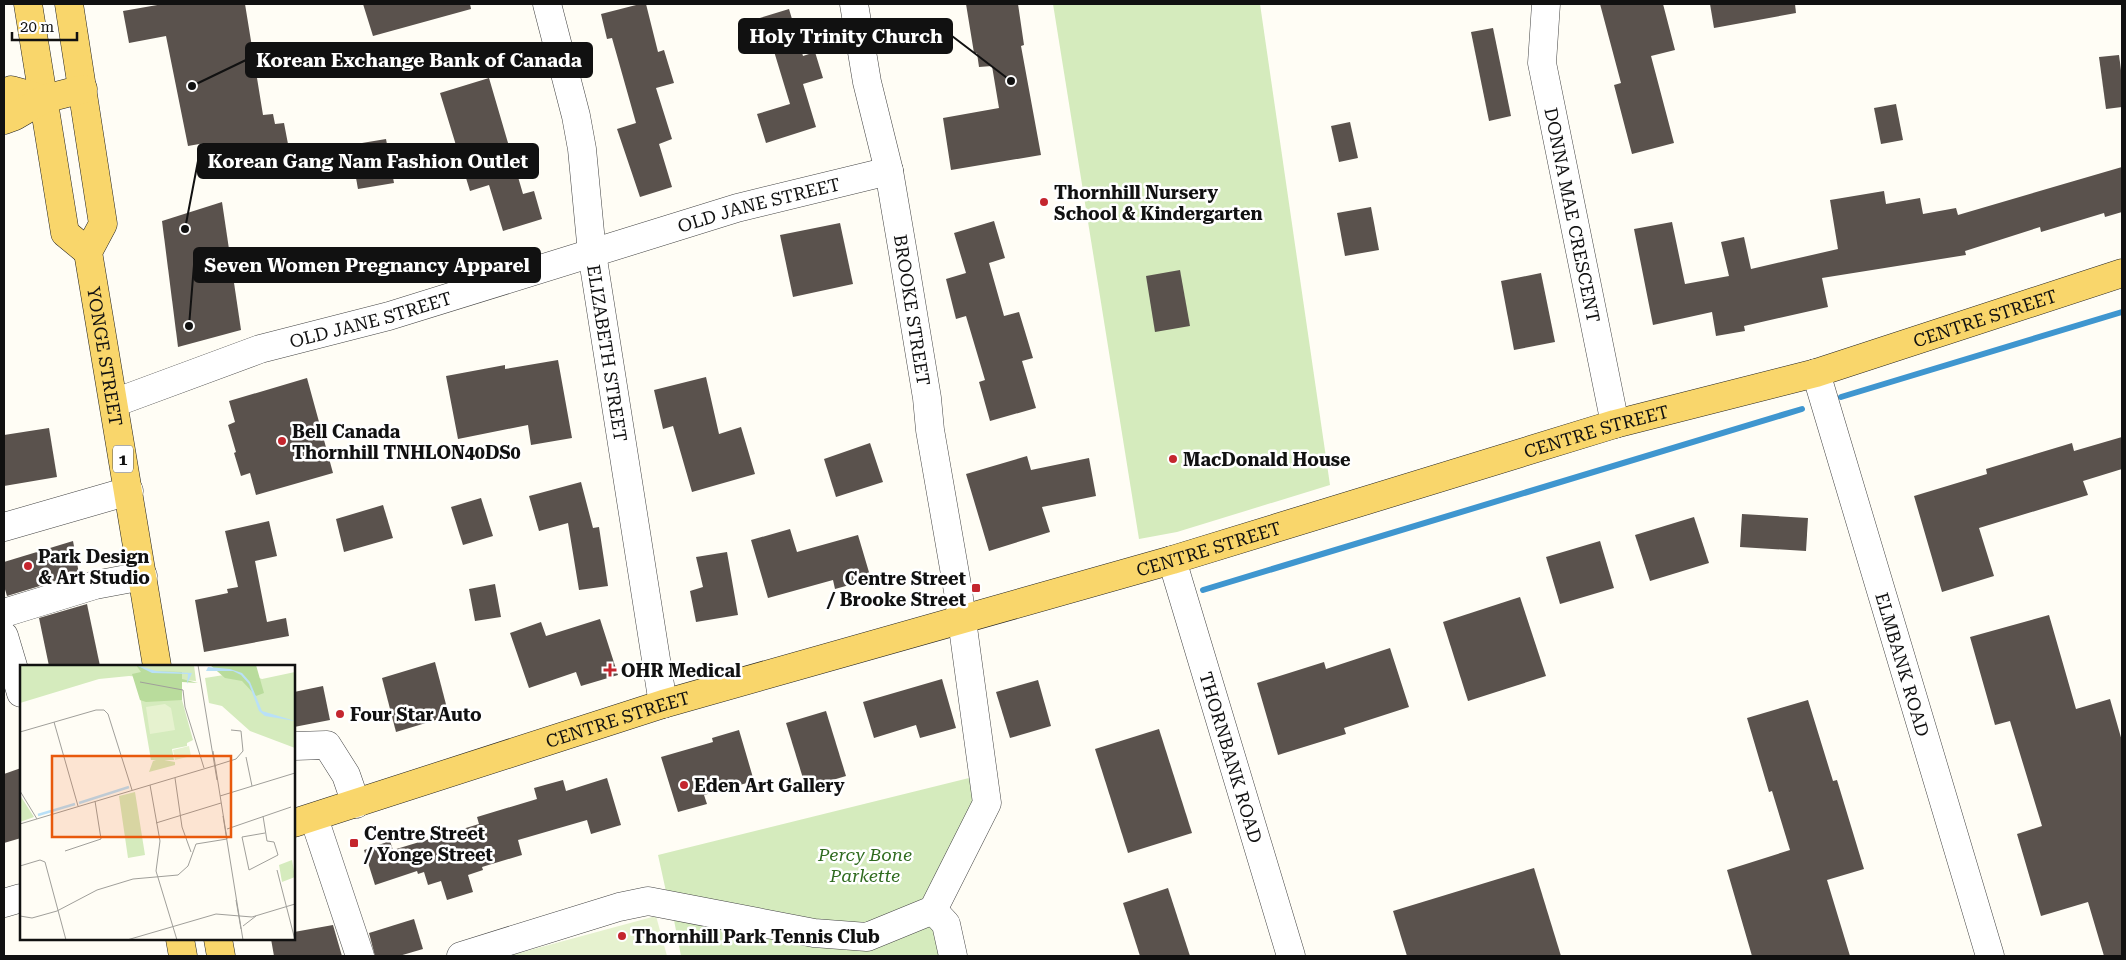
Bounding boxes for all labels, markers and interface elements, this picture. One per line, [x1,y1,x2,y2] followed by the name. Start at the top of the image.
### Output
[12,10,78,42] scale bar
[20,18,55,36] text: 20 m
[739,19,952,53] callout: Holy Trinity Church
[749,25,943,48] text: Holy Trinity Church
[246,43,592,77] callout: Korean Exchange Bank of Canada
[256,49,582,72] text: Korean Exchange Bank of Canada
[1541,105,1605,324] street label: DONNA MAE CRESCENT
[198,144,538,178] callout: Korean Gang Nam Fashion Outlet
[208,150,528,173] text: Korean Gang Nam Fashion Outlet
[675,173,842,236] street label: OLD JANE STREET
[1054,182,1263,224] place label: Thornhill Nursery School & Kindergarten
[1038,196,1050,208] marker: Thornhill Nursery School & Kindergarten
[890,233,934,387] street label: BROOKE STREET
[194,248,540,282] callout: Seven Women Pregnancy Apparel
[204,254,530,277] text: Seven Women Pregnancy Apparel
[583,263,632,443] street label: ELIZABETH STREET
[83,285,127,427] street label: YONGE STREET
[1910,285,2059,351] street label: CENTRE STREET
[287,287,454,352] street label: OLD JANE STREET
[1521,400,1671,462] street label: CENTRE STREET
[292,421,521,463] place label: Bell Canada Thornhill TNHLON40DS0
[276,435,288,447] marker: Bell Canada Thornhill TNHLON40DS0
[113,446,133,472] road number: 1
[1183,449,1351,470] place label: MacDonald House
[1167,453,1179,465] marker: MacDonald House
[1134,517,1283,580] street label: CENTRE STREET
[38,546,150,588] place label: Park Design & Art Studio
[22,560,34,572] marker: Park Design & Art Studio
[826,568,966,610] place label: Centre Street / Brooke Street
[970,582,982,594] marker: Centre Street / Brooke Street
[1872,590,1934,739] street label: ELMBANK ROAD
[621,660,741,681] place label: OHR Medical
[603,663,617,677] marker: OHR Medical
[20,665,295,940] inset map
[1196,669,1267,846] street label: THORNBANK ROAD
[543,686,692,752] street label: CENTRE STREET
[350,704,482,725] place label: Four Star Auto
[334,708,346,720] marker: Four Star Auto
[694,775,845,796] place label: Eden Art Gallery
[678,779,690,791] marker: Eden Art Gallery
[363,823,493,865] place label: Centre Street / Yonge Street
[348,837,360,849] marker: Centre Street / Yonge Street
[817,844,912,886] park label: Percy Bone Parkette
[632,926,880,947] place label: Thornhill Park Tennis Club
[616,930,628,942] marker: Thornhill Park Tennis Club

